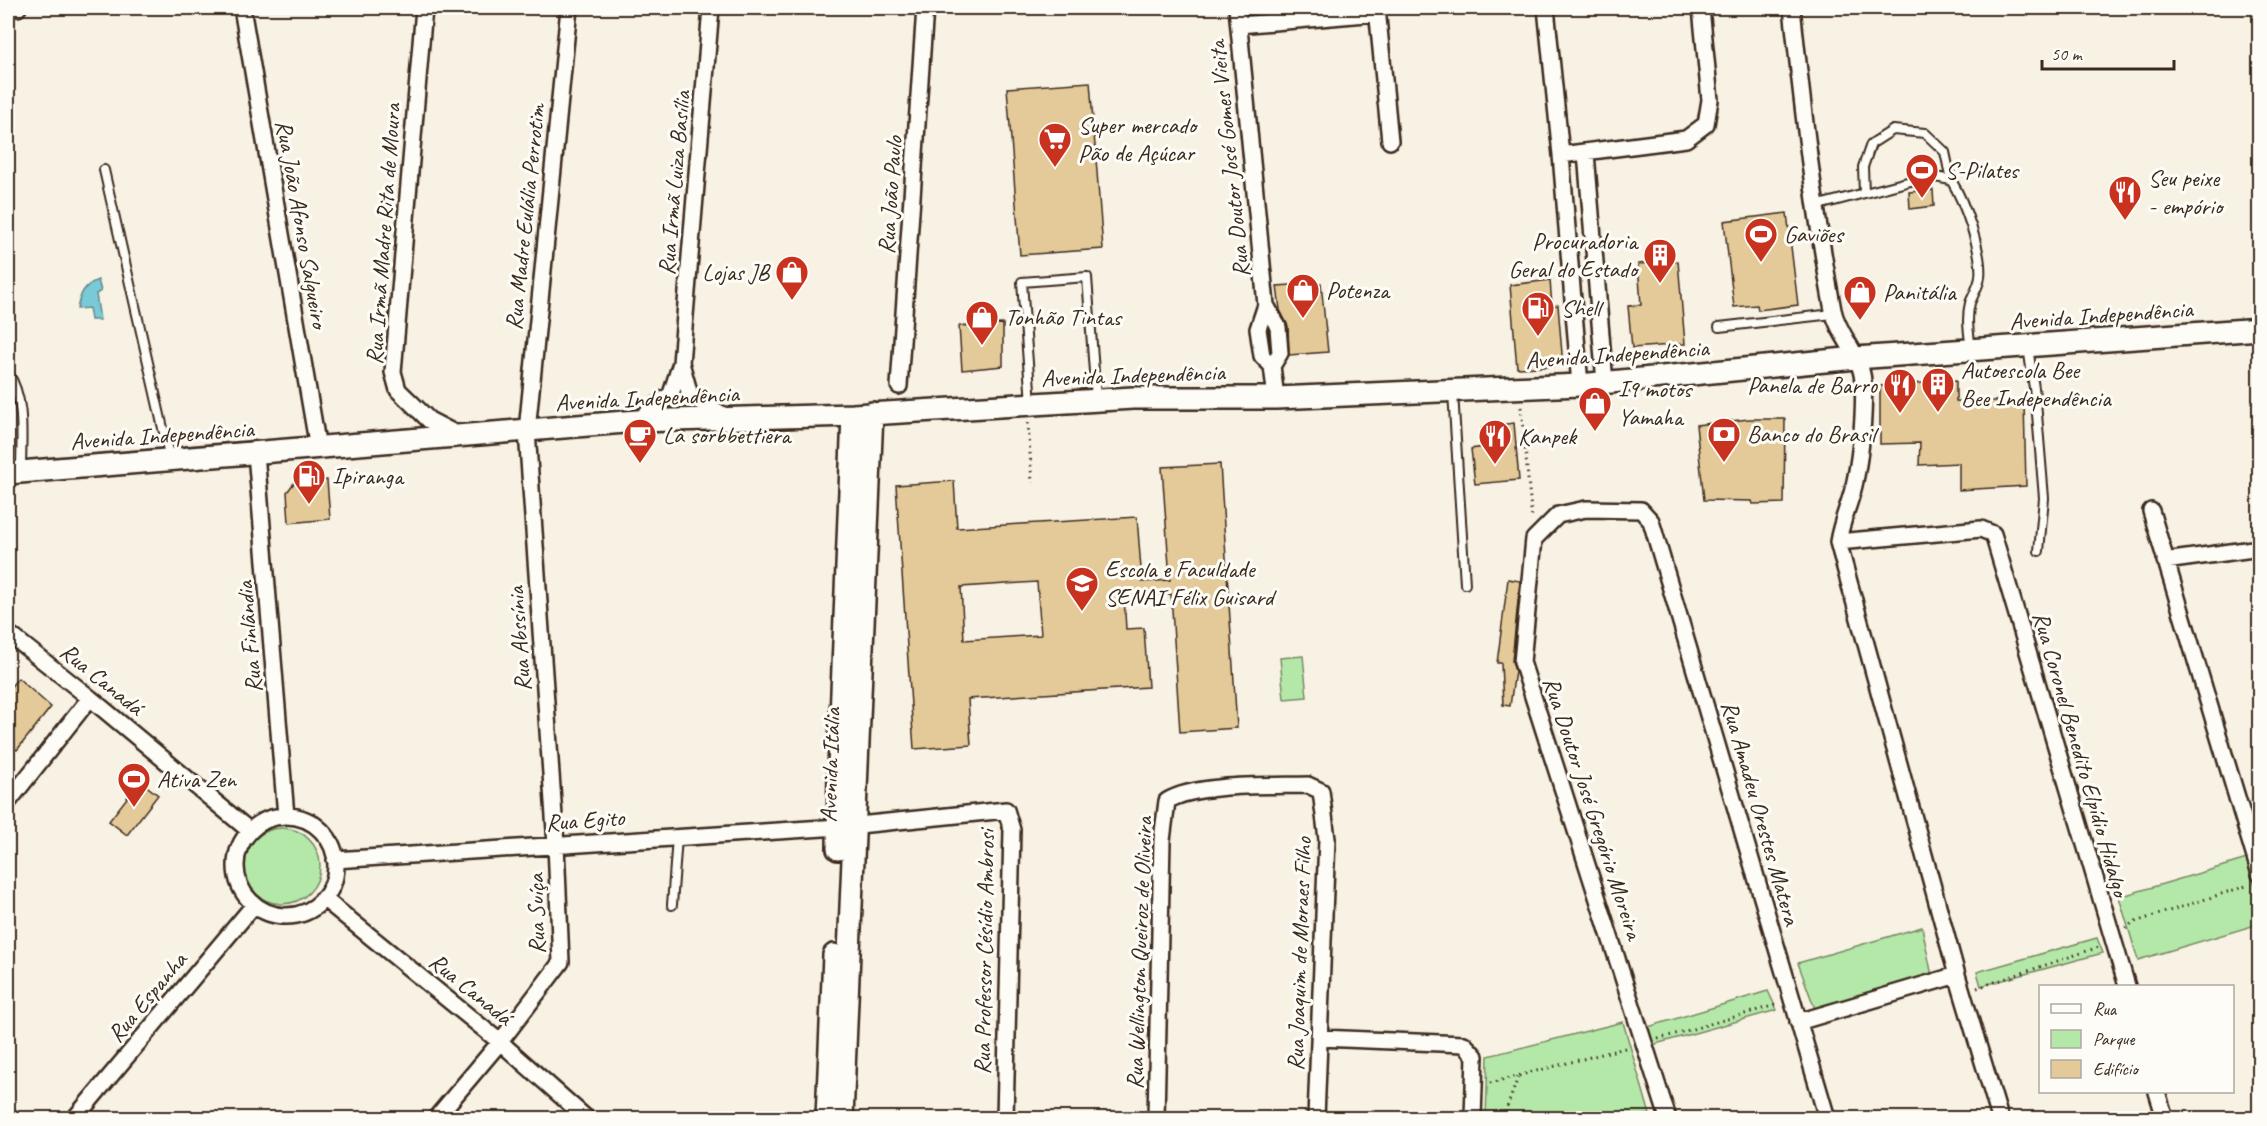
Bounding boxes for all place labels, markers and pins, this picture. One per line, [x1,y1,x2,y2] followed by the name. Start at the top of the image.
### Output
[1078,110,1199,168] place label: Super mercado Pão de Açúcar
[1037,121,1073,168] supermarket icon: Super mercado Pão de Açúcar
[1904,152,1940,199] sports icon: S-Pilates
[1945,155,2020,185] place label: S-Pilates
[2148,163,2225,221] place label: Seu peixe - empório
[2107,174,2143,221] restaurant icon: Seu peixe - empório
[1743,216,1779,263] sports icon: Gaviões
[1784,219,1845,249] place label: Gaviões
[1508,226,1640,284] place label: Procuradoria Geral do Estado
[1642,237,1678,284] building icon: Procuradoria Geral do Estado
[774,254,810,301] shop icon: Lojas JB
[702,257,771,287] place label: Lojas JB
[1285,272,1321,319] shop icon: Potenza
[1842,274,1878,321] shop icon: Panitália
[1326,275,1391,305] place label: Potenza
[1883,277,1957,307] place label: Panitália
[1520,290,1556,337] fuel station icon: Shell
[1561,293,1604,323] place label: Shell
[964,299,1000,346] shop icon: Tonhão Tintas
[1005,302,1123,332] place label: Tonhão Tintas
[1961,355,2112,413] place label: Autoescola Bee Bee Independência
[1920,366,1956,413] building icon: Autoescola Bee Bee Independência
[1882,367,1918,414] restaurant icon: Panela de Barro
[1747,370,1879,400] place label: Panela de Barro
[1618,374,1693,432] place label: I9 motos Yamaha
[1577,385,1613,432] shop icon: I9 motos Yamaha
[1706,416,1742,463] bank icon: Banco do Brasil
[622,417,658,464] cafe icon: La sorbbettiera
[1477,418,1513,465] restaurant icon: Kanpek
[1747,419,1879,449] place label: Banco do Brasil
[663,420,792,450] place label: La sorbbettiera
[1518,421,1578,451] place label: Kanpek
[291,458,327,505] fuel station icon: Ipiranga
[332,461,405,491] place label: Ipiranga
[1105,554,1277,612] place label: Escola e Faculdade SENAI Félix Guisard
[1064,565,1100,612] school or university icon: Escola e Faculdade SENAI Félix Guisard
[116,761,152,808] sports icon: Ativa Zen
[157,764,237,794] place label: Ativa Zen

